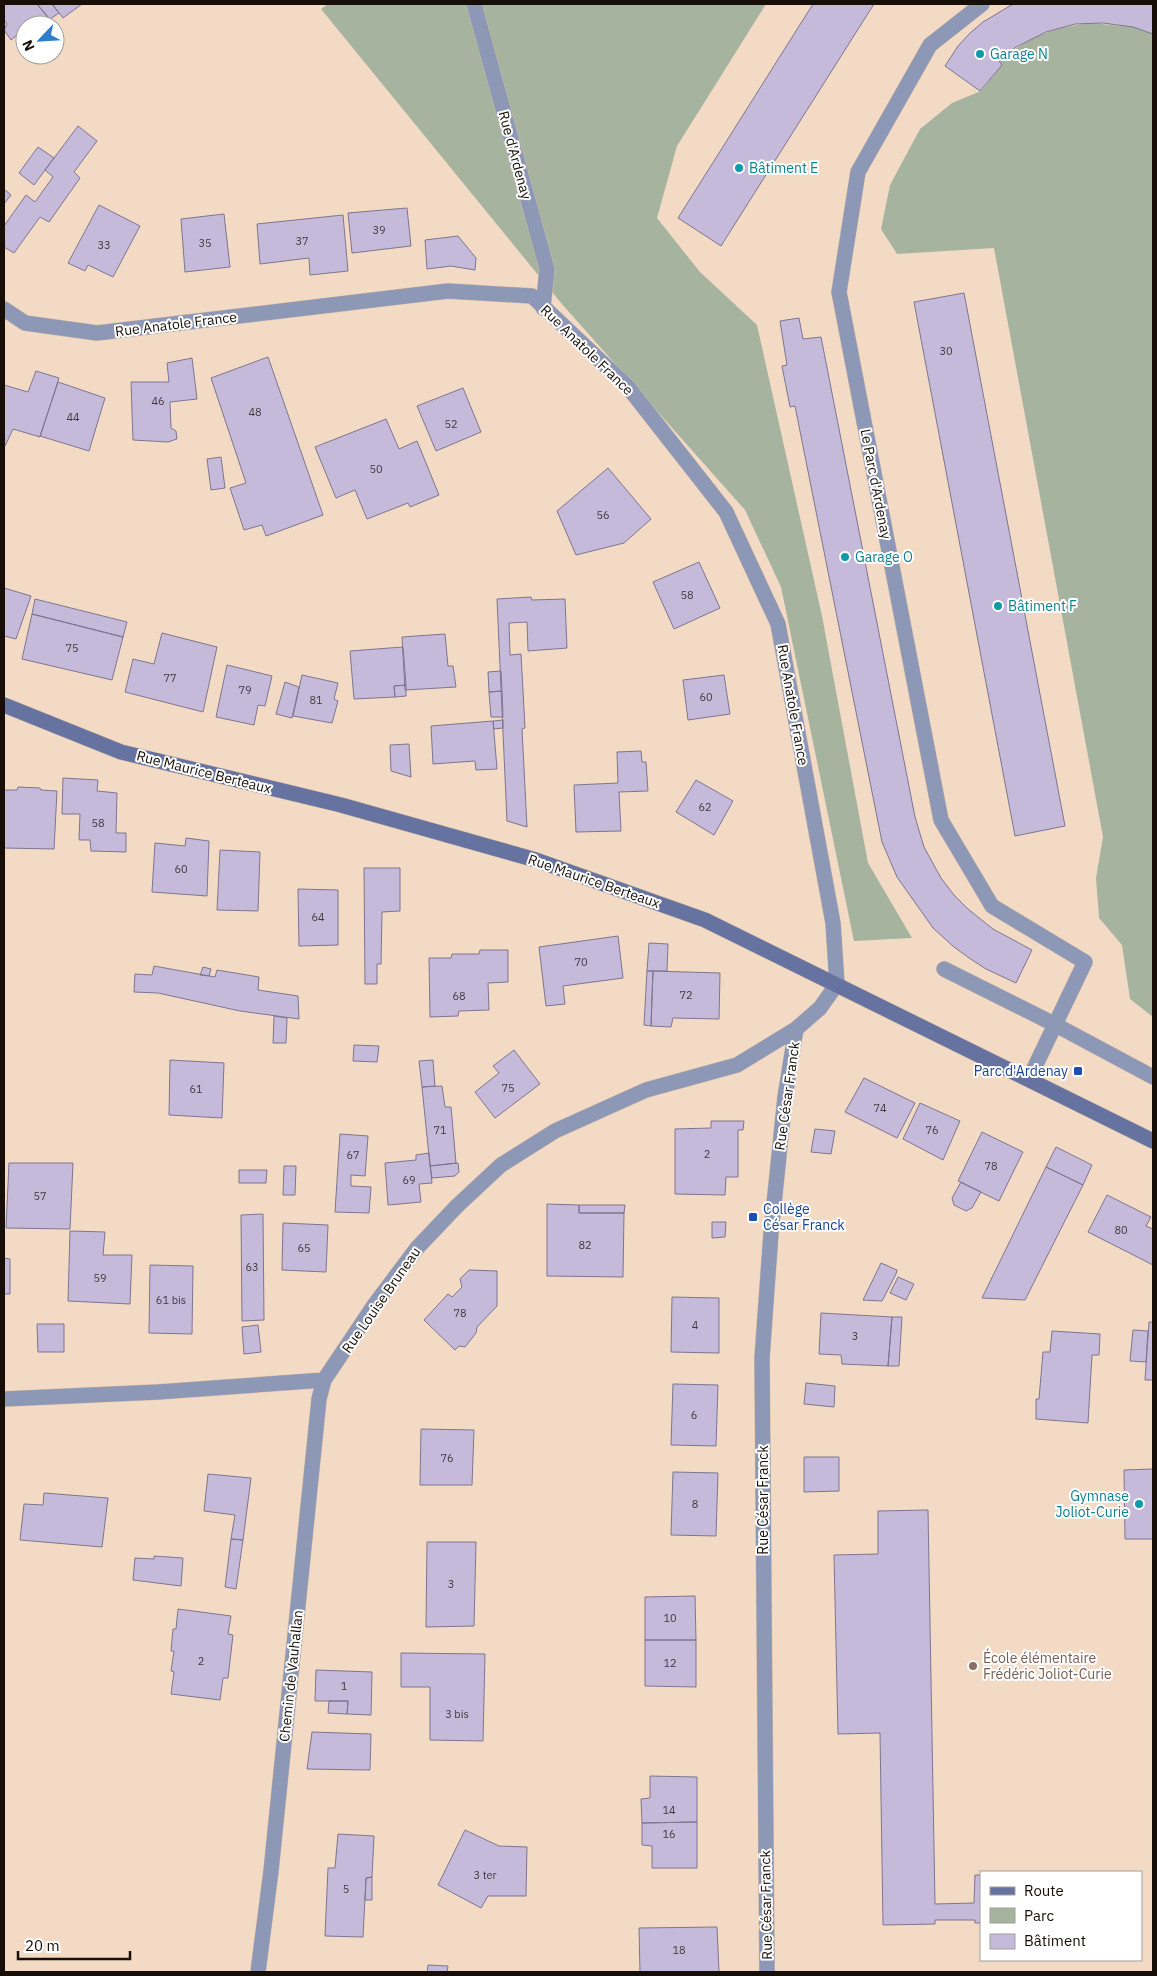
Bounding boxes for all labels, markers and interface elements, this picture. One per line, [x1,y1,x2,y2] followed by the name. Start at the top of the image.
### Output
[15,15,65,65] north arrow
[18,37,39,54] text: N
[990,45,1048,63] place label: Garage N
[974,48,986,60] marker: Garage N
[495,109,535,201] street label: Rue d'Ardenay
[749,159,818,177] place label: Bâtiment E
[733,162,745,174] marker: Bâtiment E
[372,223,386,237] house number: 39
[295,234,309,248] house number: 37
[198,236,212,250] house number: 35
[97,238,111,252] house number: 33
[537,301,638,399] street label: Rue Anatole France
[114,308,238,340] street label: Rue Anatole France
[939,344,953,358] house number: 30
[151,394,165,408] house number: 46
[248,405,262,419] house number: 48
[66,410,80,424] house number: 44
[444,417,458,431] house number: 52
[856,427,896,541] street label: Le Parc d'Ardenay
[369,462,383,476] house number: 50
[596,508,610,522] house number: 56
[855,548,913,566] place label: Garage O
[839,551,851,563] marker: Garage O
[680,588,694,602] house number: 58
[1008,597,1077,615] place label: Bâtiment F
[992,600,1004,612] marker: Bâtiment F
[65,641,79,655] house number: 75
[774,643,813,767] street label: Rue Anatole France
[163,671,177,685] house number: 77
[238,683,252,697] house number: 79
[699,690,713,704] house number: 60
[309,693,323,707] house number: 81
[135,747,273,797] street label: Rue Maurice Berteaux
[698,800,712,814] house number: 62
[91,816,105,830] house number: 58
[526,850,662,912] street label: Rue Maurice Berteaux
[174,862,188,876] house number: 60
[311,910,325,924] house number: 64
[574,955,588,969] house number: 70
[679,988,693,1002] house number: 72
[452,989,466,1003] house number: 68
[770,1040,804,1151] street label: Rue César Franck
[974,1062,1068,1080] place label: Parc d'Ardenay
[1072,1065,1084,1077] marker: Parc d'Ardenay
[501,1081,515,1095] house number: 75
[189,1082,203,1096] house number: 61
[873,1101,887,1115] house number: 74
[433,1123,447,1137] house number: 71
[925,1123,939,1137] house number: 76
[704,1147,710,1161] house number: 2
[346,1148,360,1162] house number: 67
[984,1159,998,1173] house number: 78
[402,1173,416,1187] house number: 69
[33,1189,47,1203] house number: 57
[763,1200,845,1234] place label: Collège César Franck
[747,1211,759,1223] marker: Collège César Franck
[1114,1223,1128,1237] house number: 80
[578,1238,592,1252] house number: 82
[297,1241,311,1255] house number: 65
[338,1244,424,1356] street label: Rue Louise Bruneau
[245,1260,259,1274] house number: 63
[93,1271,107,1285] house number: 59
[156,1293,186,1307] house number: 61 bis
[453,1306,467,1320] house number: 78
[692,1318,699,1332] house number: 4
[852,1329,858,1343] house number: 3
[691,1408,697,1422] house number: 6
[754,1445,772,1555] street label: Rue César Franck
[440,1451,454,1465] house number: 76
[1055,1487,1129,1521] place label: Gymnase Joliot-Curie
[692,1497,698,1511] house number: 8
[1133,1498,1145,1510] marker: Gymnase Joliot-Curie
[448,1577,454,1591] house number: 3
[275,1609,307,1743] street label: Chemin de Vauhallan
[663,1611,677,1625] house number: 10
[983,1648,1112,1683] place label: École élémentaire Frédéric Joliot-Curie
[198,1654,204,1668] house number: 2
[663,1656,677,1670] house number: 12
[967,1660,979,1672] marker: École élémentaire Frédéric Joliot-Curie
[341,1679,348,1693] house number: 1
[445,1707,469,1721] house number: 3 bis
[662,1803,676,1817] house number: 14
[662,1827,676,1841] house number: 16
[756,1849,776,1960] street label: Rue César Franck
[473,1868,497,1882] house number: 3 ter
[980,1871,1142,1961] legend
[1024,1881,1064,1900] text: Route
[343,1882,349,1896] house number: 5
[1024,1906,1054,1925] text: Parc
[18,1928,130,1960] scale bar
[1024,1931,1086,1950] text: Bâtiment
[25,1936,60,1955] text: 20 m
[672,1943,686,1957] house number: 18

